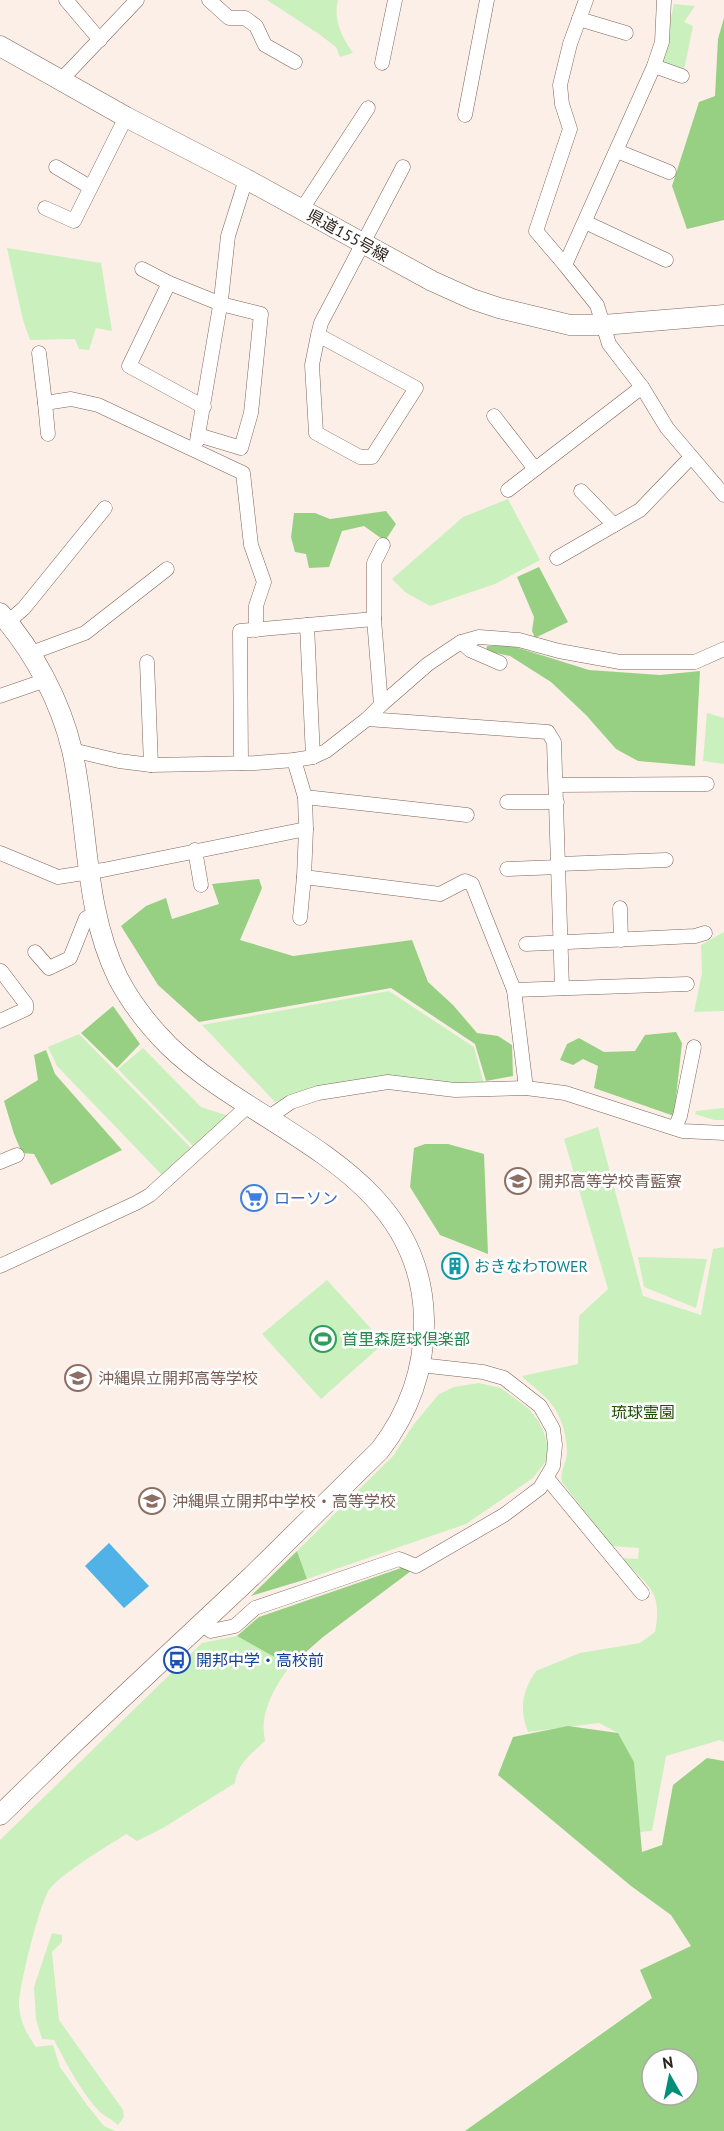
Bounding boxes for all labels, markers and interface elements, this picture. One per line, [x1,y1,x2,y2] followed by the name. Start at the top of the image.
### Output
[304,204,392,266] street label: 県道155号線
[503,1166,533,1196] school or university icon: 開邦高等学校青藍寮
[538,1171,682,1191] place label: 開邦高等学校青藍寮
[239,1183,269,1213] supermarket icon: ローソン
[274,1188,338,1208] place label: ローソン
[440,1251,470,1281] building icon: おきなわTOWER
[474,1256,588,1276] place label: おきなわTOWER
[308,1324,338,1354] sports icon: 首里森庭球倶楽部
[342,1329,470,1349] place label: 首里森庭球倶楽部
[63,1363,93,1393] school or university icon: 沖縄県立開邦高等学校
[98,1368,258,1388] place label: 沖縄県立開邦高等学校
[611,1402,675,1422] park label: 琉球霊園
[137,1486,167,1516] school or university icon: 沖縄県立開邦中学校・高等学校
[172,1491,396,1511] place label: 沖縄県立開邦中学校・高等学校
[162,1645,192,1675] bus stop icon: 開邦中学・高校前
[196,1650,324,1670] place label: 開邦中学・高校前
[640,2047,700,2107] north arrow
[661,2051,674,2073] text: N

